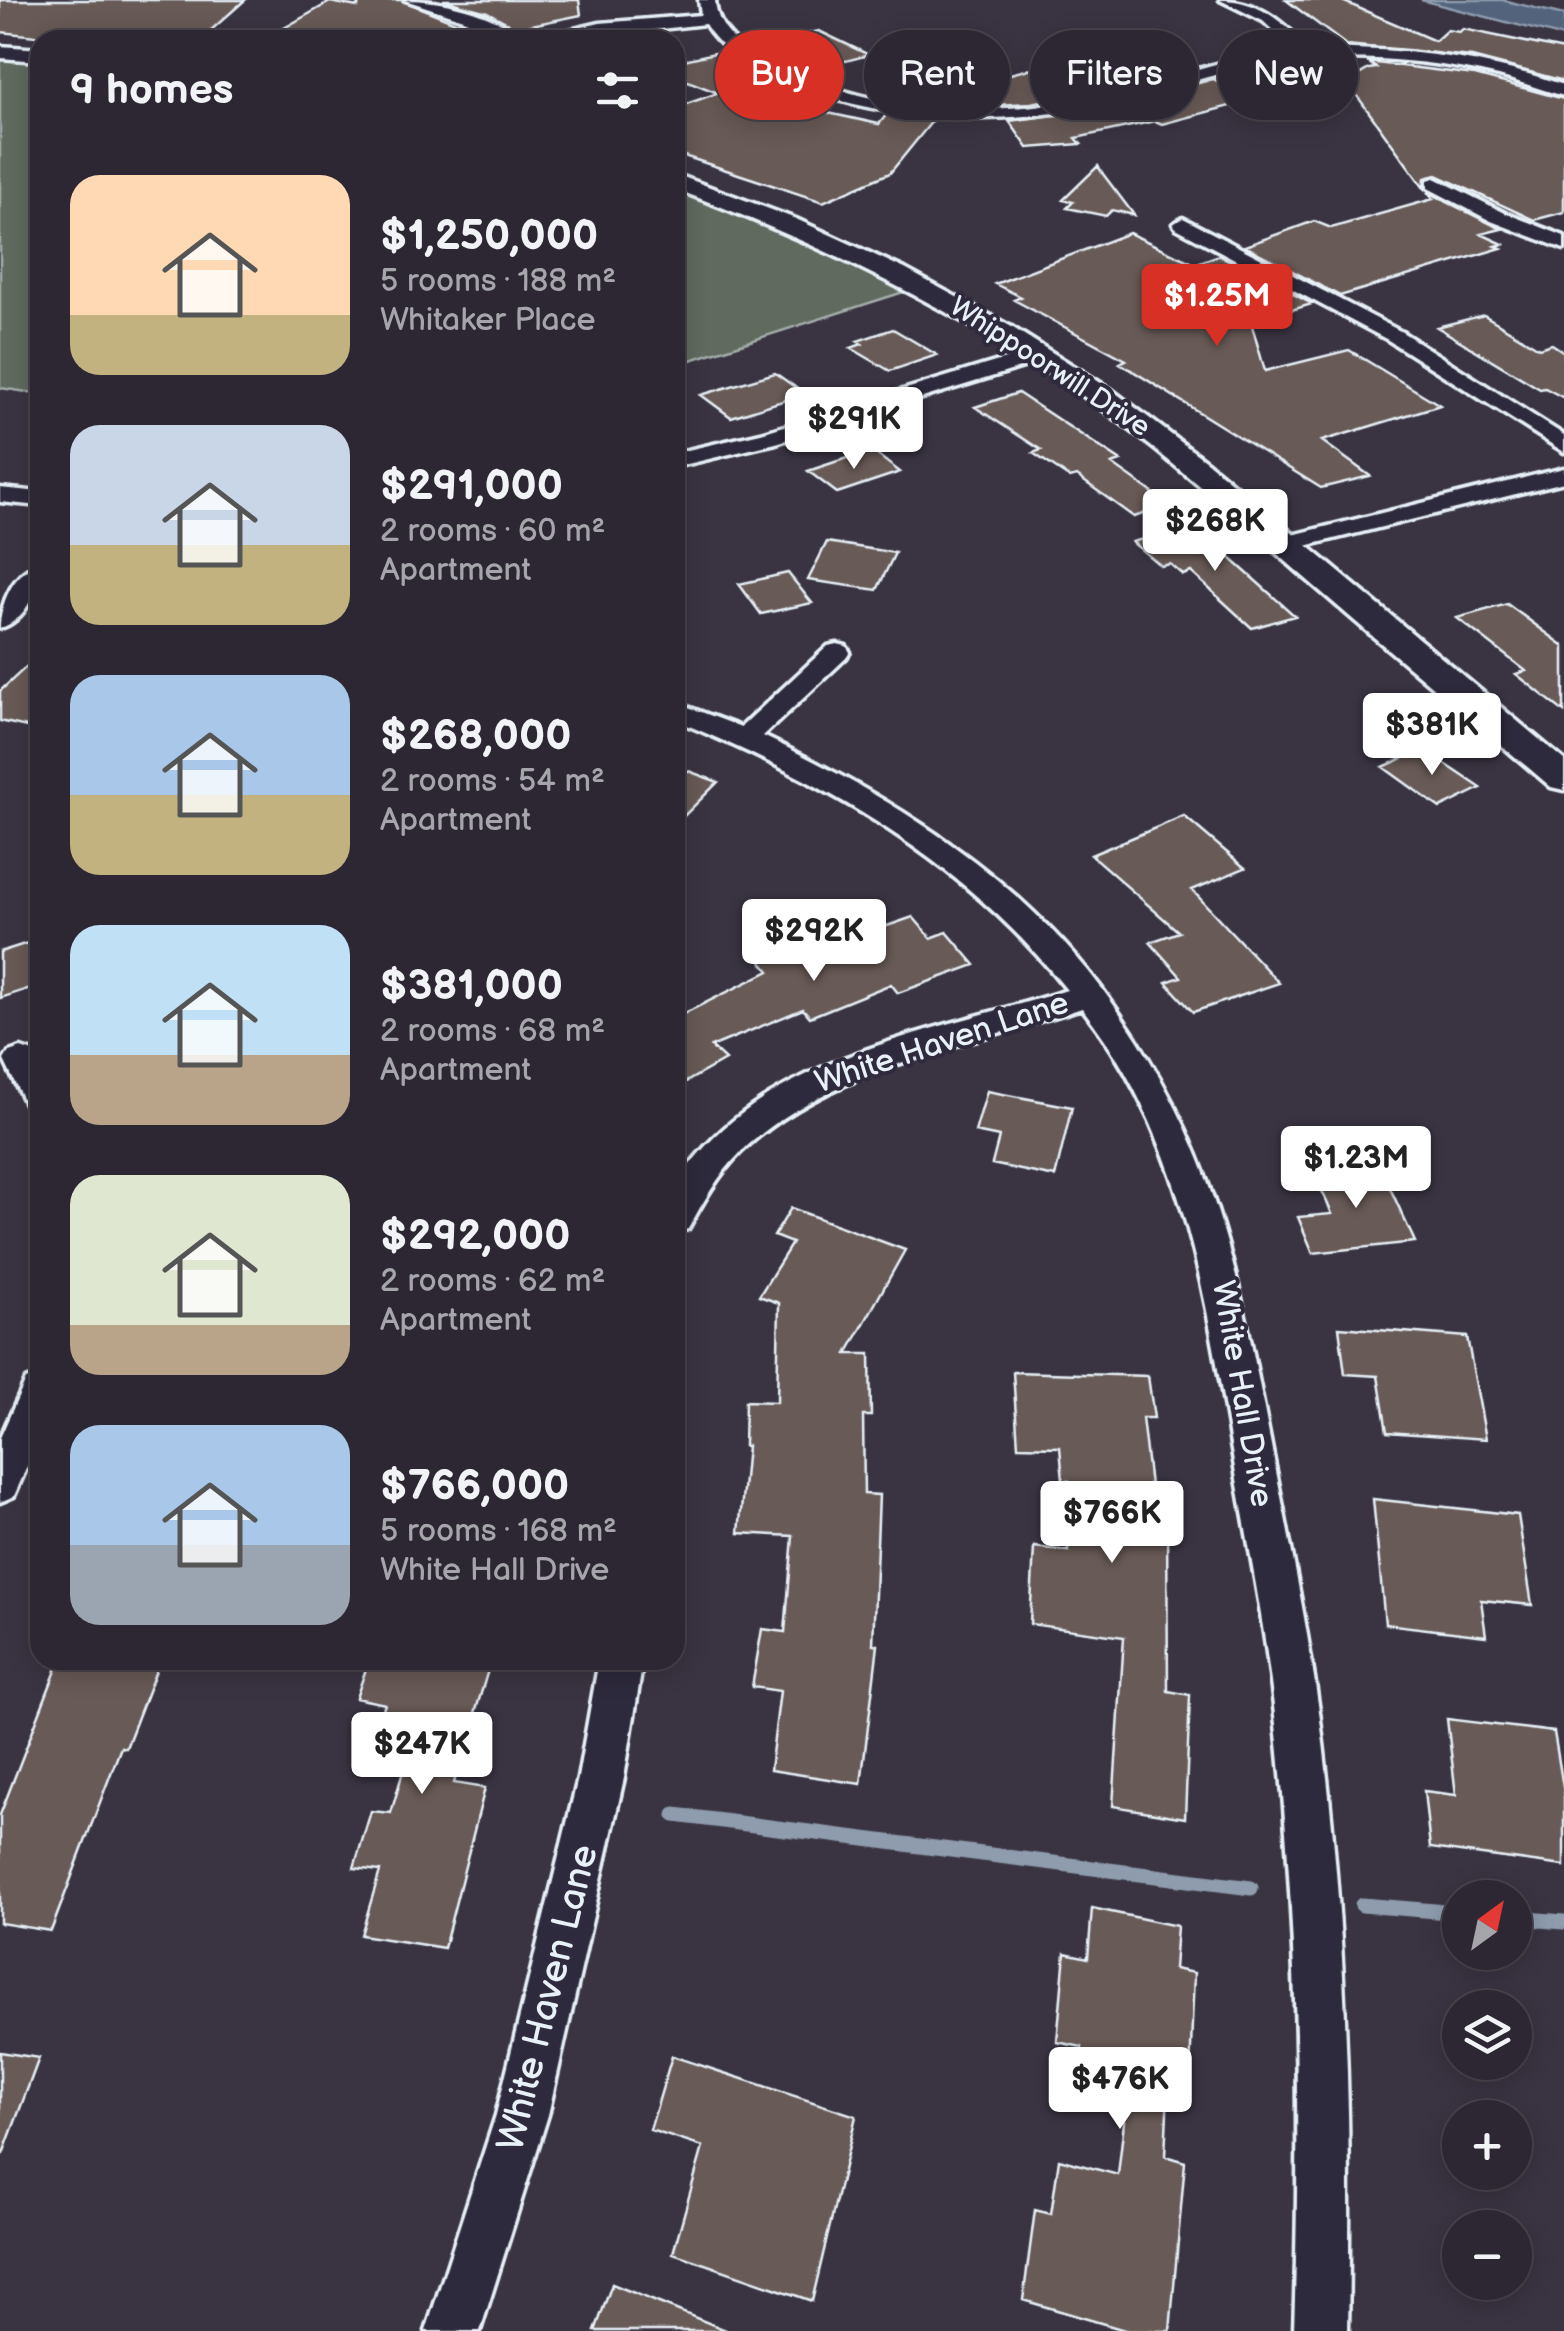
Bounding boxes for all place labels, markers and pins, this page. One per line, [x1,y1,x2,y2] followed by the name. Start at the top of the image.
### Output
[1136,264,1298,349] pin: $1.25M
[784,387,924,472] pin: $291K
[1145,489,1285,574] pin: $268K
[1362,693,1502,778] pin: $381K
[744,899,884,984] pin: $292K
[1275,1126,1437,1211] pin: $1.23M
[1042,1481,1182,1566] pin: $766K
[352,1712,492,1797] pin: $247K
[1050,2047,1190,2132] pin: $476K

